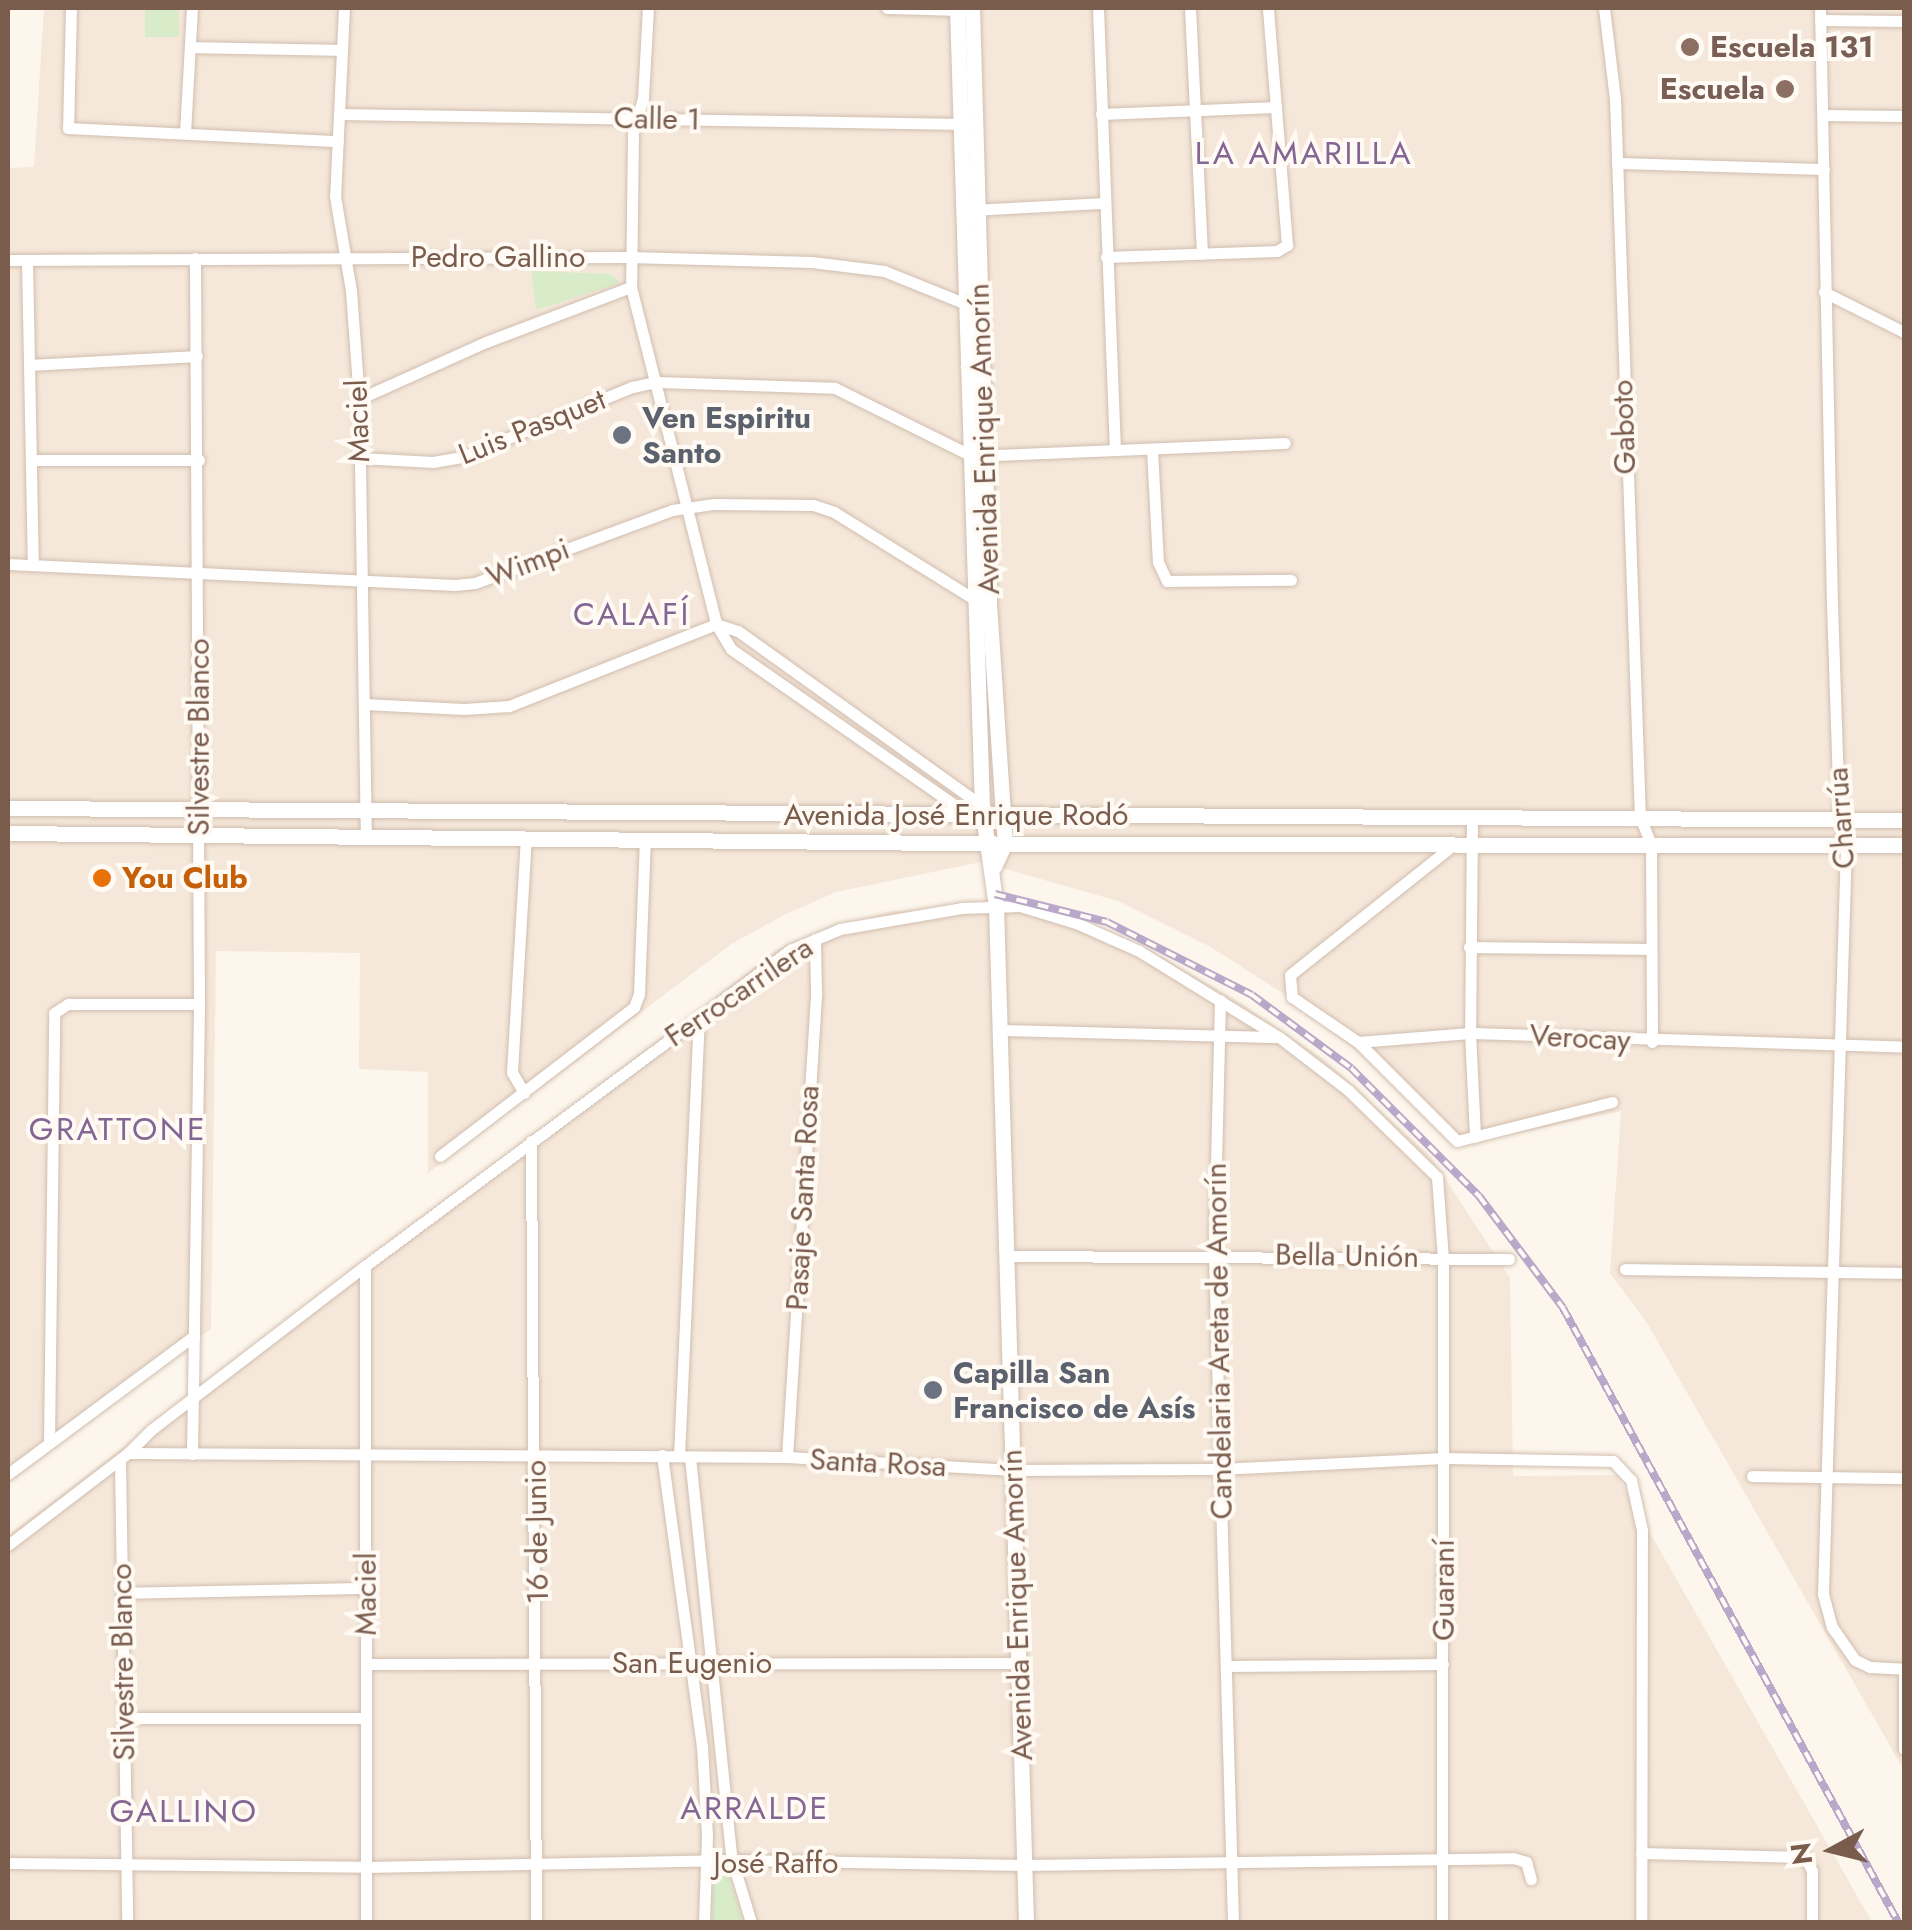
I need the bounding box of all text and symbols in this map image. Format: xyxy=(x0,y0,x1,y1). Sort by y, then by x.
place label: Escuela 131 xyxy=(1710,29,1873,65)
marker: Escuela 131 xyxy=(1679,36,1701,58)
place label: Escuela xyxy=(1660,71,1765,107)
marker: Escuela xyxy=(1774,78,1796,100)
street label: Calle 1 xyxy=(613,100,701,138)
district label: LA AMARILLA xyxy=(1195,134,1413,172)
street label: Pedro Gallino xyxy=(411,239,585,275)
street label: Avenida Enrique Amorín xyxy=(961,283,1007,595)
street label: Maciel xyxy=(339,379,377,463)
street label: Gaboto xyxy=(1604,379,1644,475)
street label: Luis Pasquet xyxy=(453,381,611,473)
place label: Ven Espiritu Santo xyxy=(642,400,811,470)
marker: Ven Espiritu Santo xyxy=(611,424,633,446)
street label: Wimpi xyxy=(481,531,575,595)
district label: CALAFÍ xyxy=(573,595,691,633)
street label: Silvestre Blanco xyxy=(181,638,217,836)
street label: Charrúa xyxy=(1820,766,1862,870)
street label: Avenida José Enrique Rodó xyxy=(784,797,1128,833)
place label: You Club xyxy=(122,860,248,896)
marker: You Club xyxy=(91,867,113,889)
street label: Ferrocarrilera xyxy=(658,929,820,1055)
street label: Verocay xyxy=(1529,1017,1631,1059)
street label: Pasaje Santa Rosa xyxy=(779,1085,827,1311)
district label: GRATTONE xyxy=(29,1110,207,1148)
street label: Candelaria Areta de Amorín xyxy=(1198,1162,1240,1520)
street label: Bella Unión xyxy=(1275,1237,1419,1275)
place label: Capilla San Francisco de Asís xyxy=(953,1355,1195,1426)
marker: Capilla San Francisco de Asís xyxy=(922,1379,944,1401)
street label: Santa Rosa xyxy=(809,1441,947,1485)
street label: Avenida Enrique Amorín xyxy=(994,1449,1040,1761)
street label: 16 de Junio xyxy=(518,1460,556,1604)
street label: Guaraní xyxy=(1426,1539,1462,1641)
street label: Maciel xyxy=(348,1552,384,1636)
street label: Silvestre Blanco xyxy=(103,1563,143,1761)
street label: San Eugenio xyxy=(612,1645,772,1681)
district label: ARRALDE xyxy=(680,1789,830,1827)
district label: GALLINO xyxy=(109,1792,259,1830)
north arrow xyxy=(1782,1800,1882,1900)
text: N xyxy=(1780,1840,1823,1867)
street label: José Raffo xyxy=(714,1845,838,1881)

